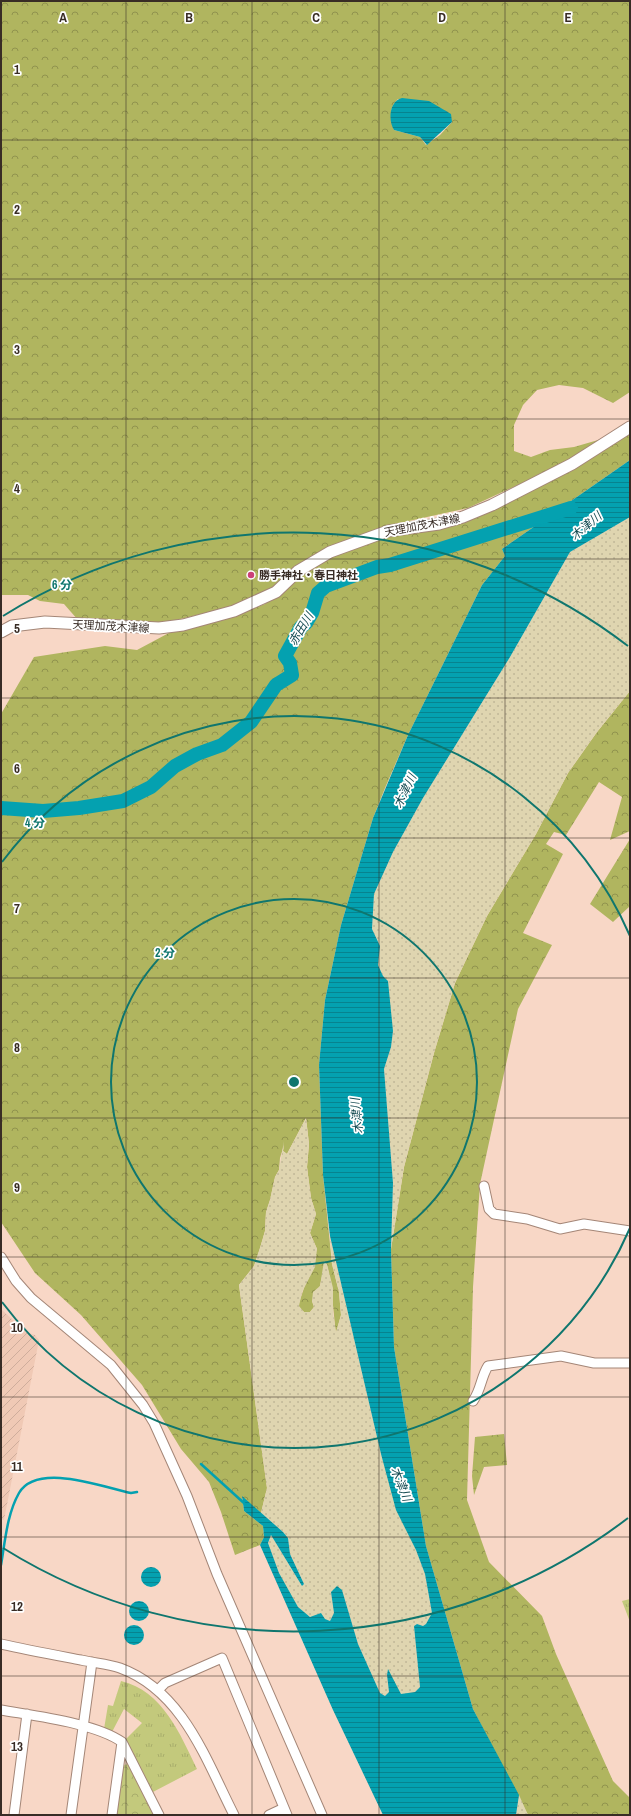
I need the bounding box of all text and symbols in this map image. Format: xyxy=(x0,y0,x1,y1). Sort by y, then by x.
text: A xyxy=(59,9,67,26)
text: B xyxy=(185,9,193,26)
text: C xyxy=(312,9,320,26)
text: D xyxy=(438,9,446,26)
text: E xyxy=(564,9,572,26)
text: 1 xyxy=(14,61,20,78)
text: 2 xyxy=(14,201,20,218)
text: 3 xyxy=(14,341,20,358)
text: 4 xyxy=(14,480,20,497)
water label: 木津川 xyxy=(567,507,606,544)
street label: 天理加茂木津線 xyxy=(383,511,461,539)
place label: 勝手神社・春日神社 xyxy=(259,568,358,582)
marker: 勝手神社・春日神社 xyxy=(246,570,256,580)
text: 6 分 xyxy=(52,577,72,593)
water label: 赤田川 xyxy=(285,608,318,649)
street label: 天理加茂木津線 xyxy=(72,617,150,635)
text: 5 xyxy=(14,620,20,637)
text: 6 xyxy=(14,760,20,777)
water label: 木津川 xyxy=(390,770,421,811)
text: 4 分 xyxy=(25,815,45,831)
text: 7 xyxy=(14,900,20,917)
text: 2 分 xyxy=(155,945,175,961)
text: 8 xyxy=(14,1039,20,1056)
centre of rings xyxy=(287,1075,301,1089)
water label: 木津川 xyxy=(347,1095,367,1135)
text: 9 xyxy=(14,1179,20,1196)
text: 10 xyxy=(11,1319,23,1336)
text: 11 xyxy=(11,1458,23,1475)
water label: 木津川 xyxy=(387,1464,416,1506)
text: 12 xyxy=(11,1598,23,1615)
text: 13 xyxy=(11,1738,23,1755)

